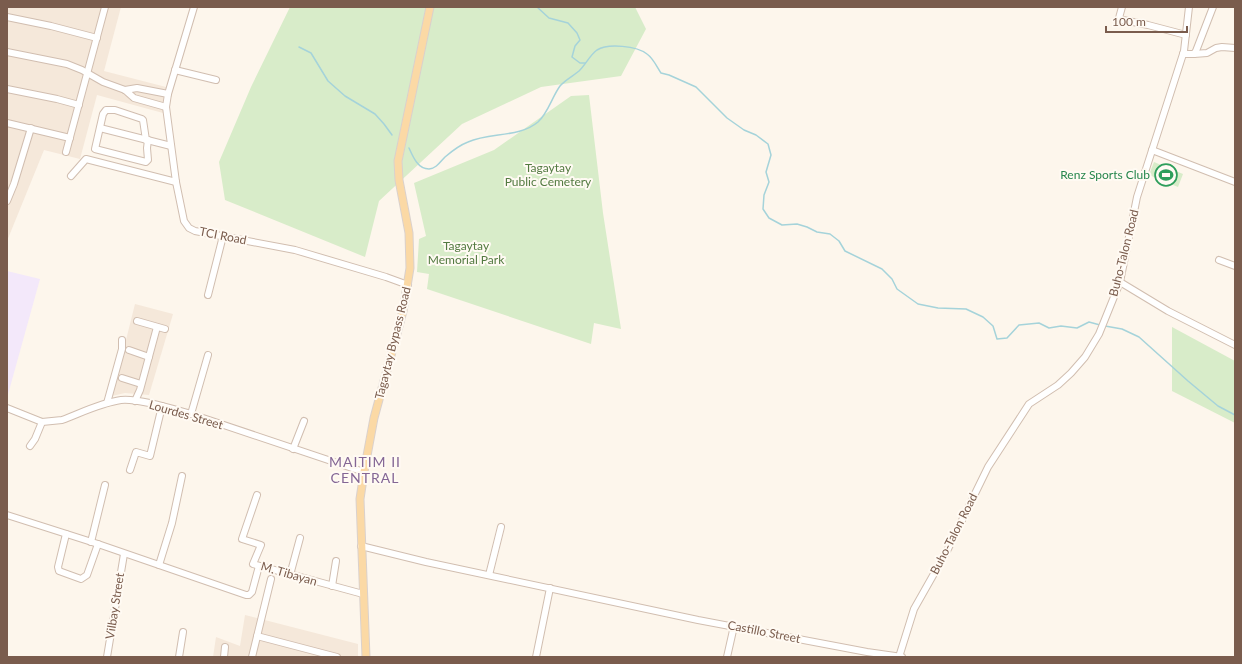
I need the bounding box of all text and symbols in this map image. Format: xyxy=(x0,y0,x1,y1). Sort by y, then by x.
scale bar xyxy=(1106,8,1187,34)
text: 100 m xyxy=(1112,14,1146,29)
park label: Tagaytay Public Cemetery xyxy=(505,160,592,189)
sports icon: Renz Sports Club xyxy=(1153,162,1179,188)
place label: Renz Sports Club xyxy=(1060,167,1150,182)
street label: Buho-Talon Road xyxy=(1105,208,1142,298)
street label: TCI Road xyxy=(198,224,248,247)
park label: Tagaytay Memorial Park xyxy=(428,238,505,267)
street label: Tagaytay Bypass Road xyxy=(371,285,414,401)
street label: Lourdes Street xyxy=(147,397,226,432)
district label: MAITIM II CENTRAL xyxy=(329,453,401,486)
street label: Buho-Talon Road xyxy=(927,491,980,577)
street label: M. Tibayan xyxy=(259,558,319,589)
street label: Vilbay Street xyxy=(102,571,127,640)
street label: Castillo Street xyxy=(726,617,802,646)

